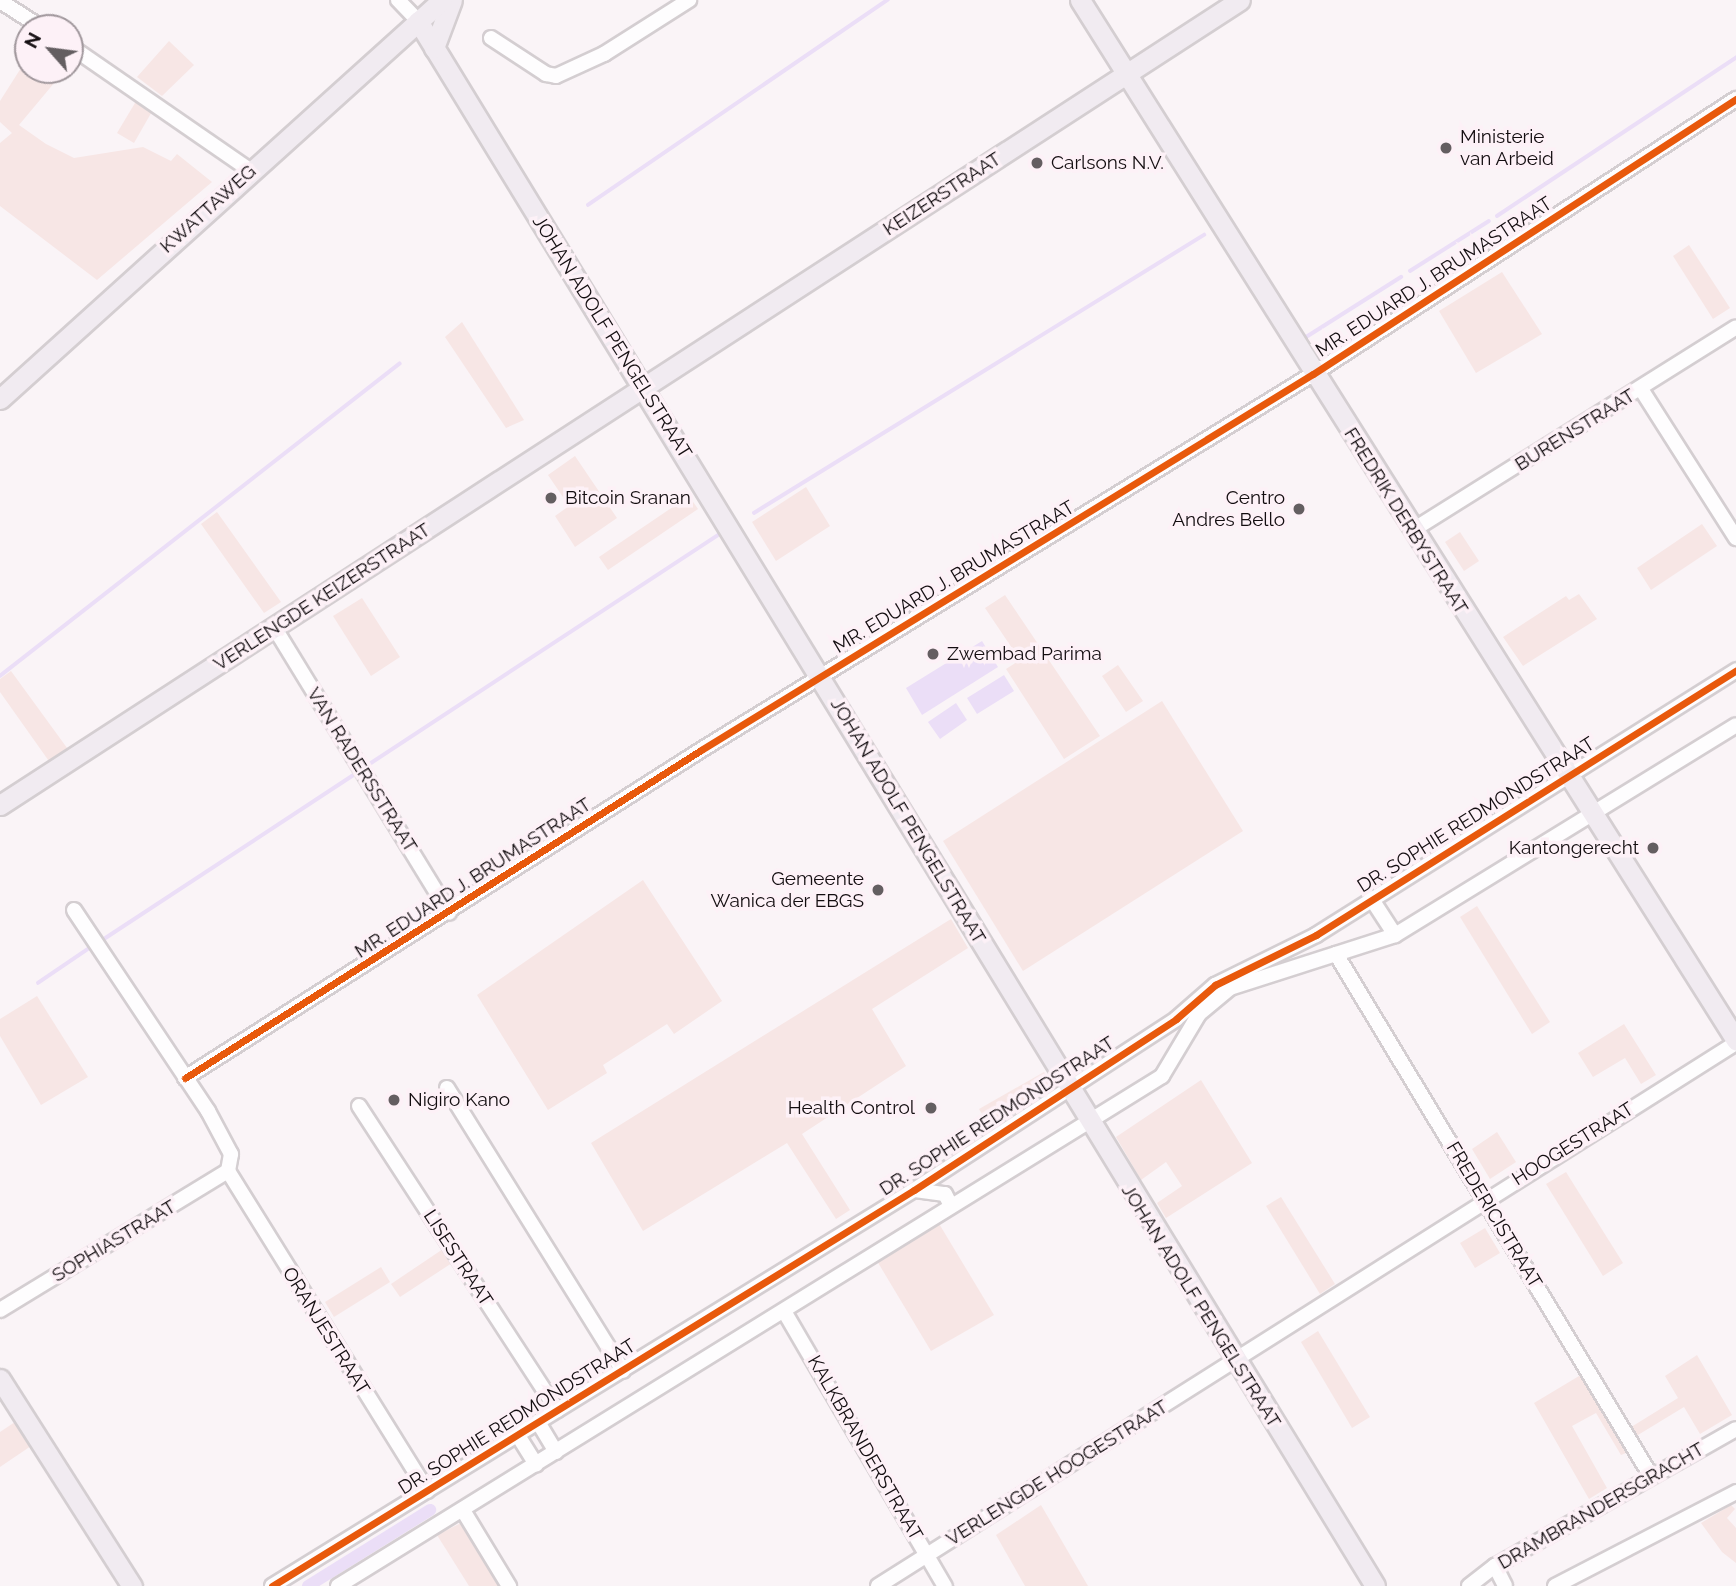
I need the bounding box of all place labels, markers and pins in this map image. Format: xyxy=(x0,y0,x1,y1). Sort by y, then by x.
place label: Ministerie van Arbeid xyxy=(1460,126,1555,170)
marker: Ministerie van Arbeid xyxy=(1438,140,1454,156)
place label: Carlsons N.V. xyxy=(1051,152,1164,174)
marker: Carlsons N.V. xyxy=(1029,155,1045,171)
place label: Bitcoin Sranan xyxy=(565,487,691,509)
place label: Centro Andres Bello xyxy=(1172,487,1285,531)
marker: Bitcoin Sranan xyxy=(543,490,559,506)
marker: Centro Andres Bello xyxy=(1291,501,1307,517)
place label: Zwembad Parima xyxy=(947,643,1102,665)
marker: Zwembad Parima xyxy=(925,646,941,662)
place label: Kantongerecht xyxy=(1509,837,1639,859)
marker: Kantongerecht xyxy=(1645,840,1661,856)
place label: Gemeente Wanica der EBGS xyxy=(710,868,864,912)
marker: Gemeente Wanica der EBGS xyxy=(870,882,886,898)
place label: Nigiro Kano xyxy=(408,1089,510,1111)
marker: Nigiro Kano xyxy=(386,1092,402,1108)
place label: Health Control xyxy=(788,1097,915,1119)
marker: Health Control xyxy=(921,1098,941,1118)

